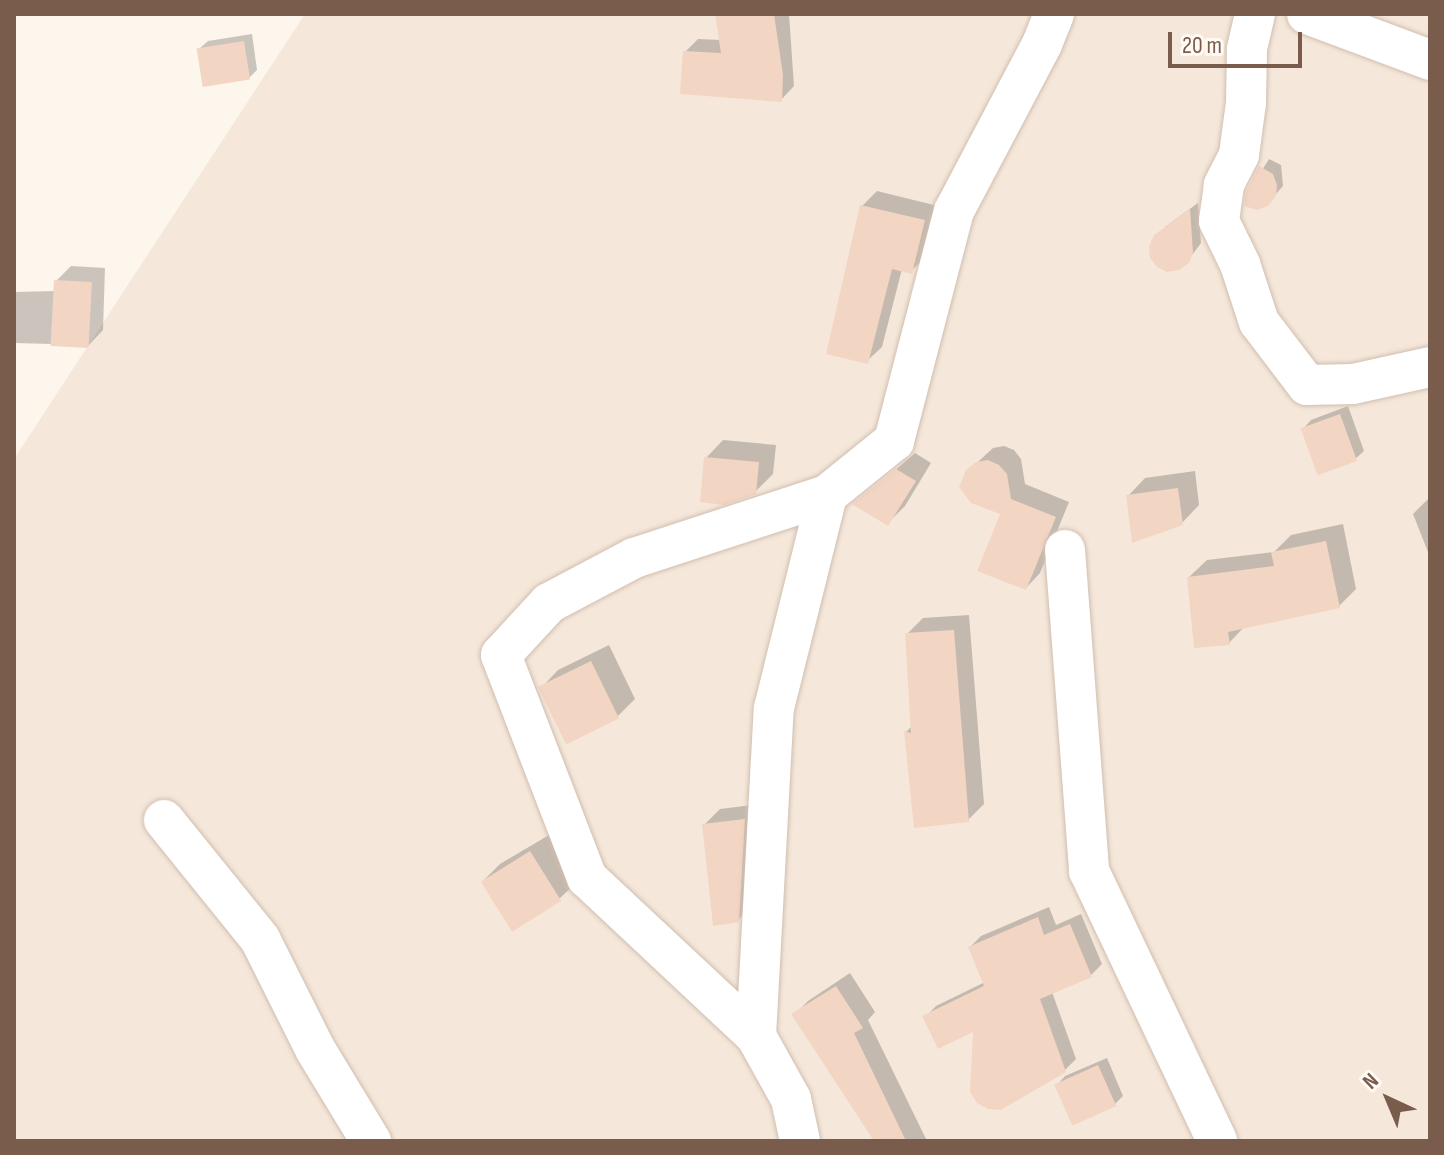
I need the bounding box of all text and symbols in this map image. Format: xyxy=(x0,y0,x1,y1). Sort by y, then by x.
scale bar xyxy=(1172,16,1306,66)
text: 20 m xyxy=(1182,31,1222,60)
north arrow xyxy=(1348,1059,1428,1139)
text: N xyxy=(1357,1068,1385,1095)

